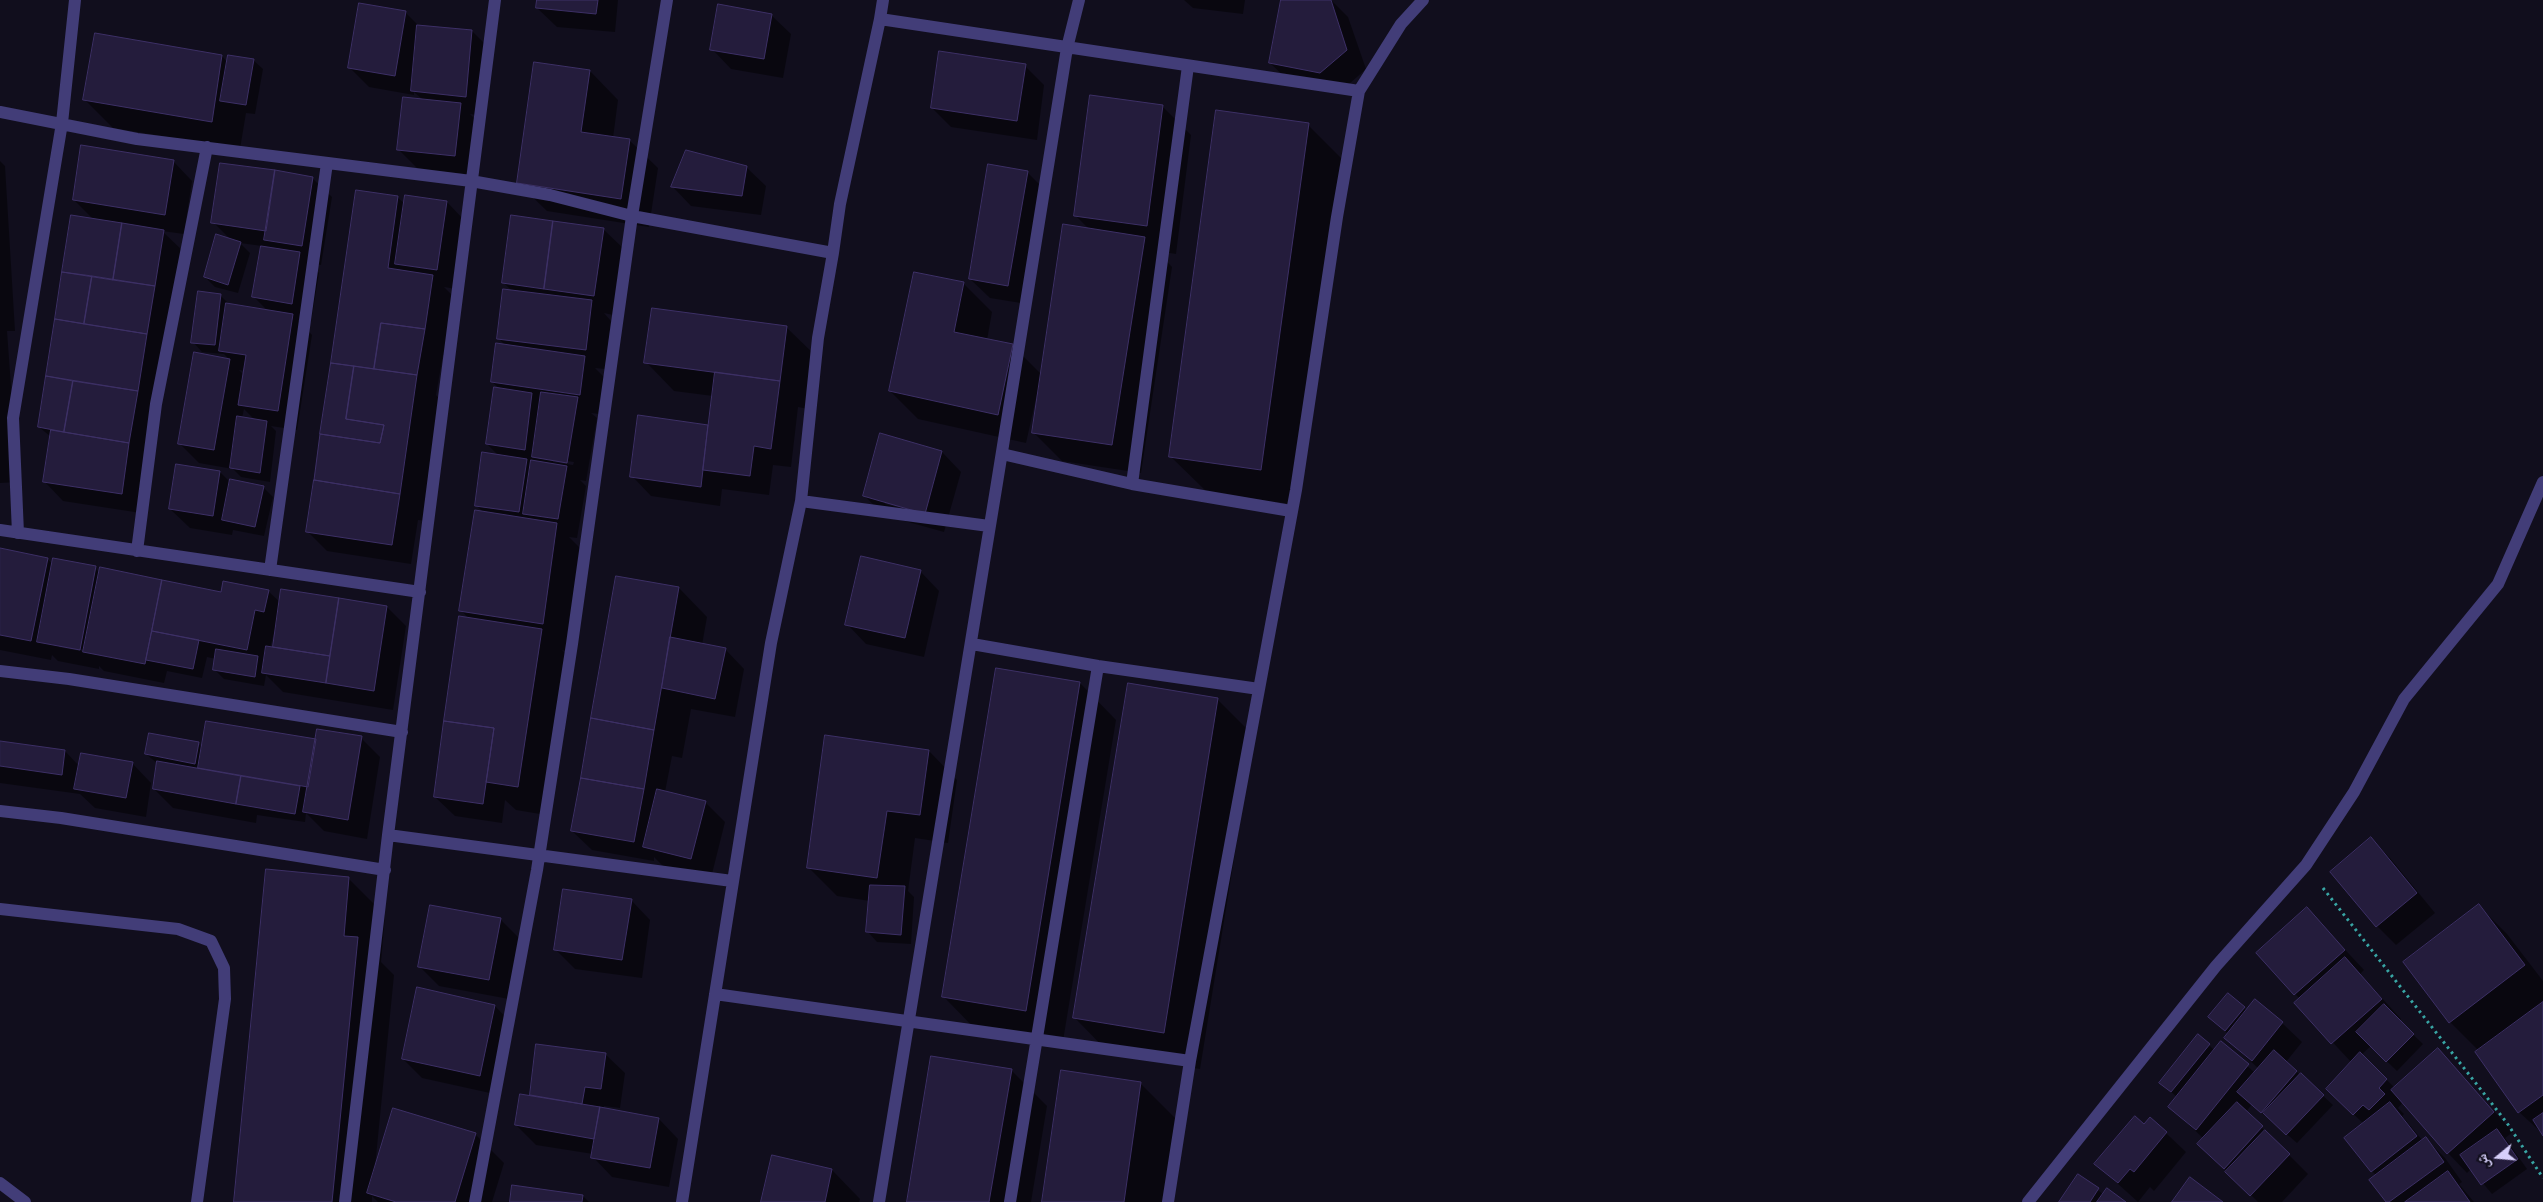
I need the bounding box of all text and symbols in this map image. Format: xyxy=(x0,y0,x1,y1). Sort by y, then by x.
north arrow xyxy=(2473,1132,2523,1182)
text: ش xyxy=(2473,1152,2493,1171)

